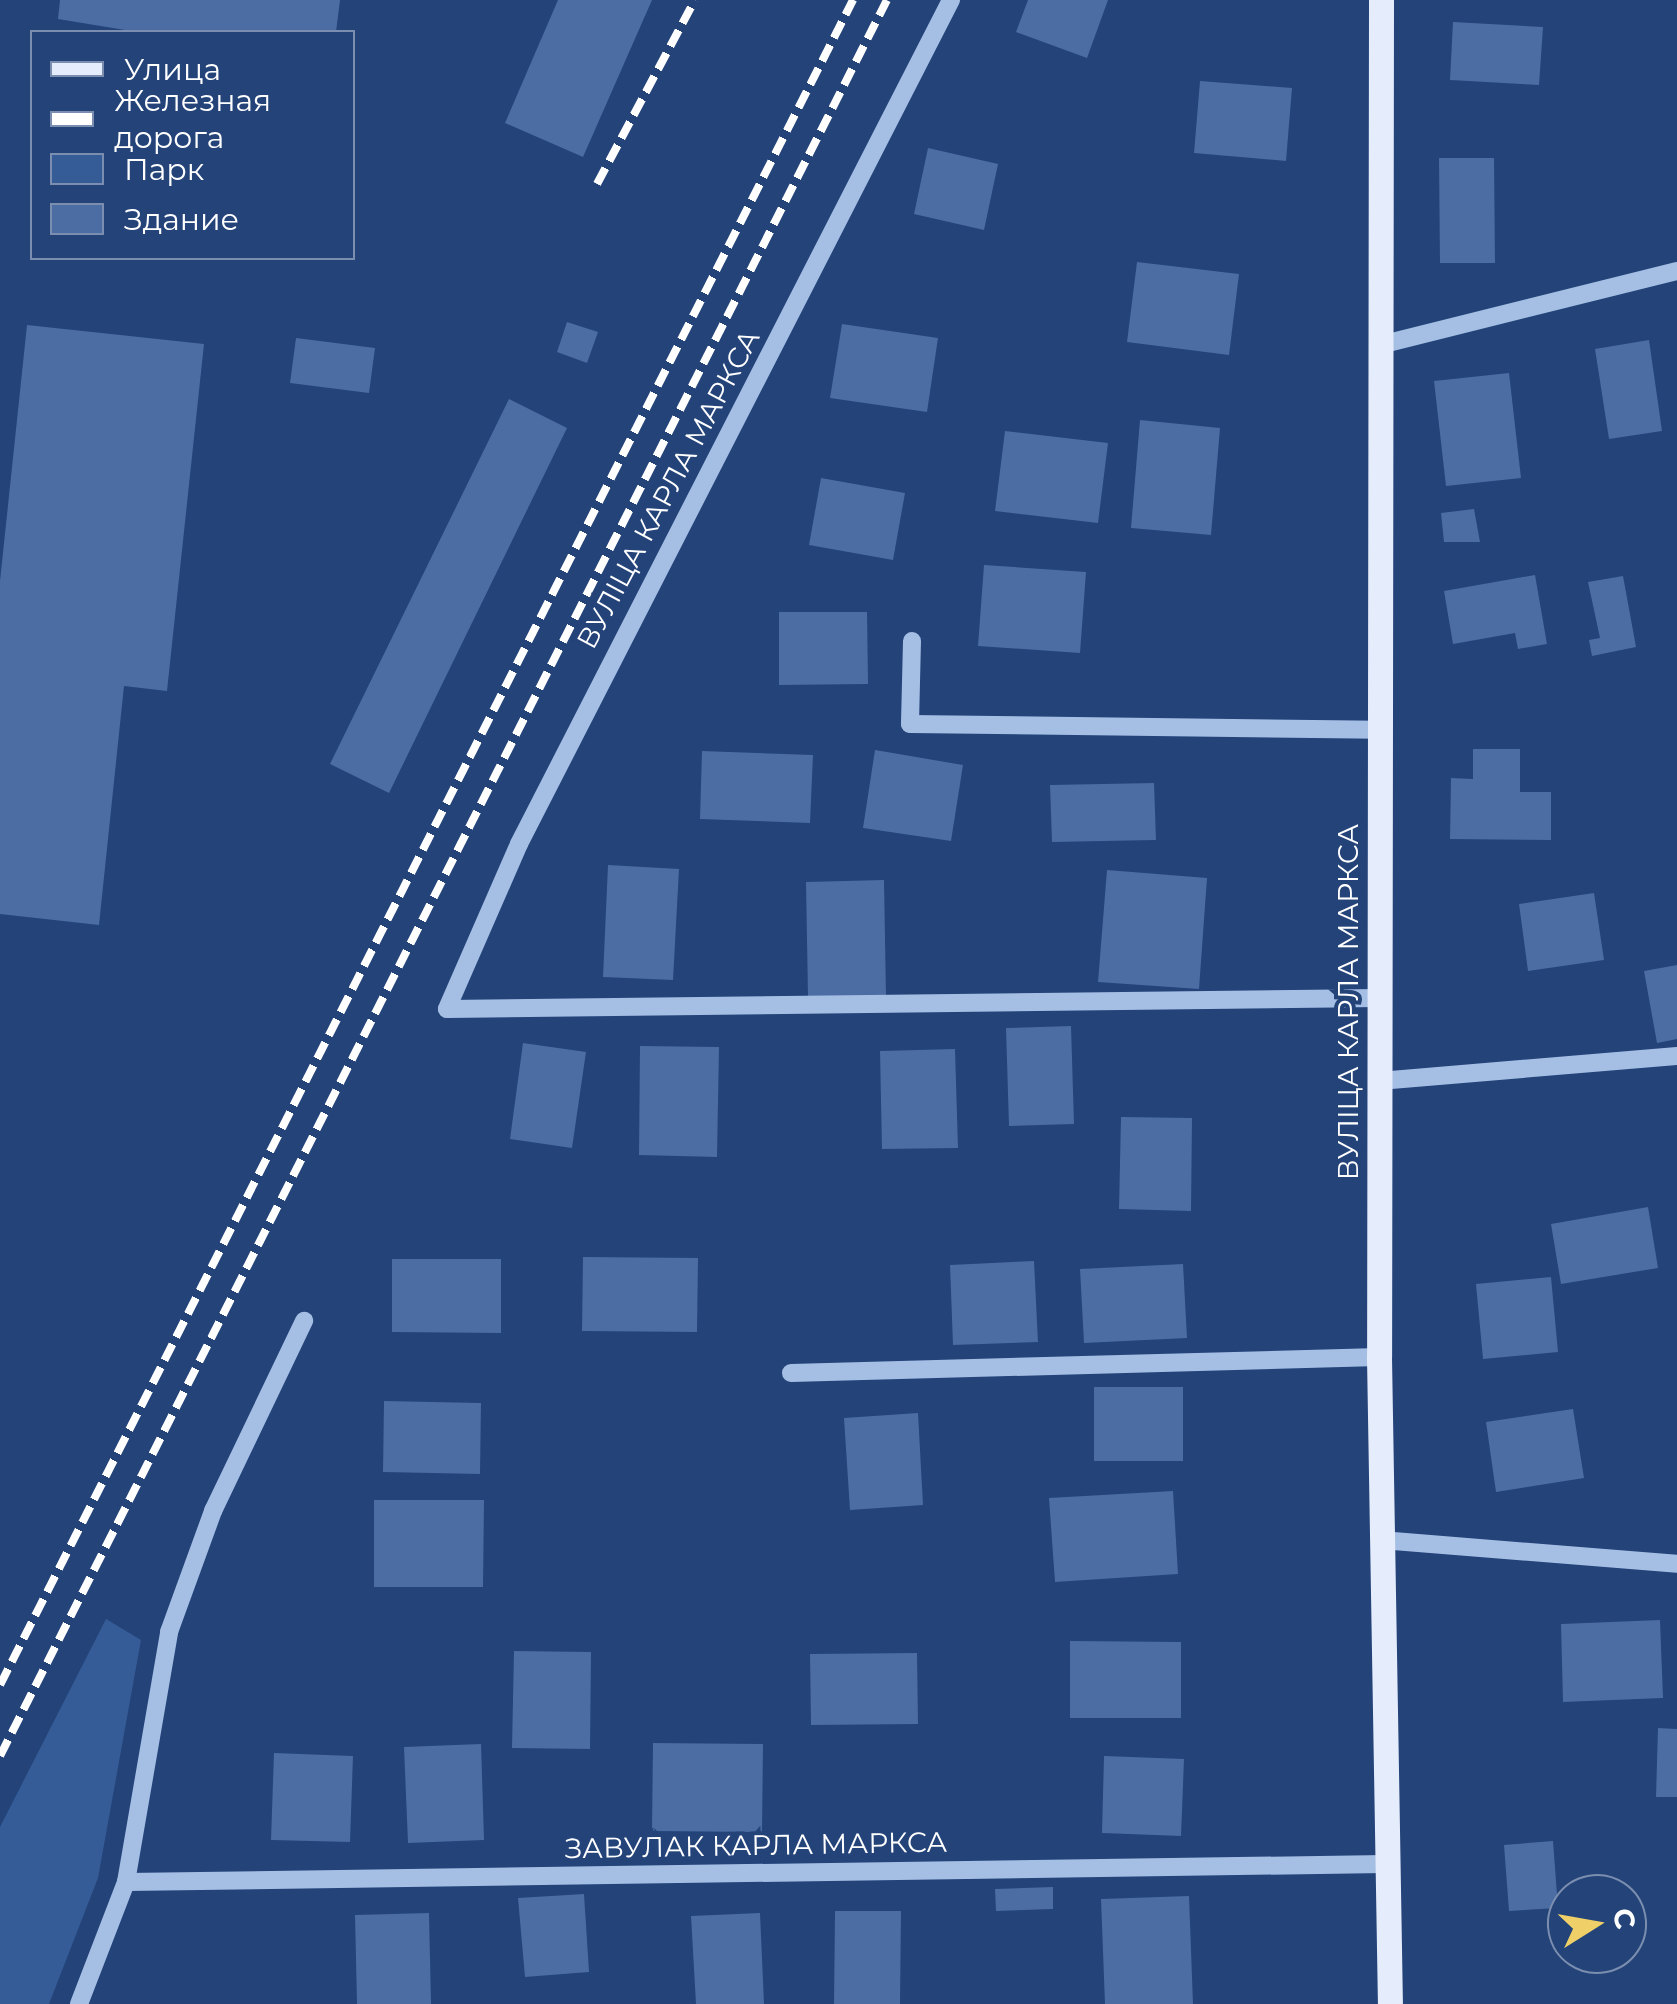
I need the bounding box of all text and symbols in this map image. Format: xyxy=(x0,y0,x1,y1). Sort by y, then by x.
legend xyxy=(30,30,355,260)
text: Улица xyxy=(124,51,221,88)
text: Железная дорога xyxy=(114,82,271,156)
text: Парк xyxy=(124,151,204,188)
text: Здание xyxy=(124,201,239,238)
street label: ВУЛІЦА КАРЛА МАРКСА xyxy=(570,324,766,654)
street label: ВУЛІЦА КАРЛА МАРКСА xyxy=(1331,824,1365,1180)
street label: ЗАВУЛАК КАРЛА МАРКСА xyxy=(565,1825,947,1865)
north arrow xyxy=(1547,1874,1647,1974)
text: С xyxy=(1606,1905,1643,1932)

